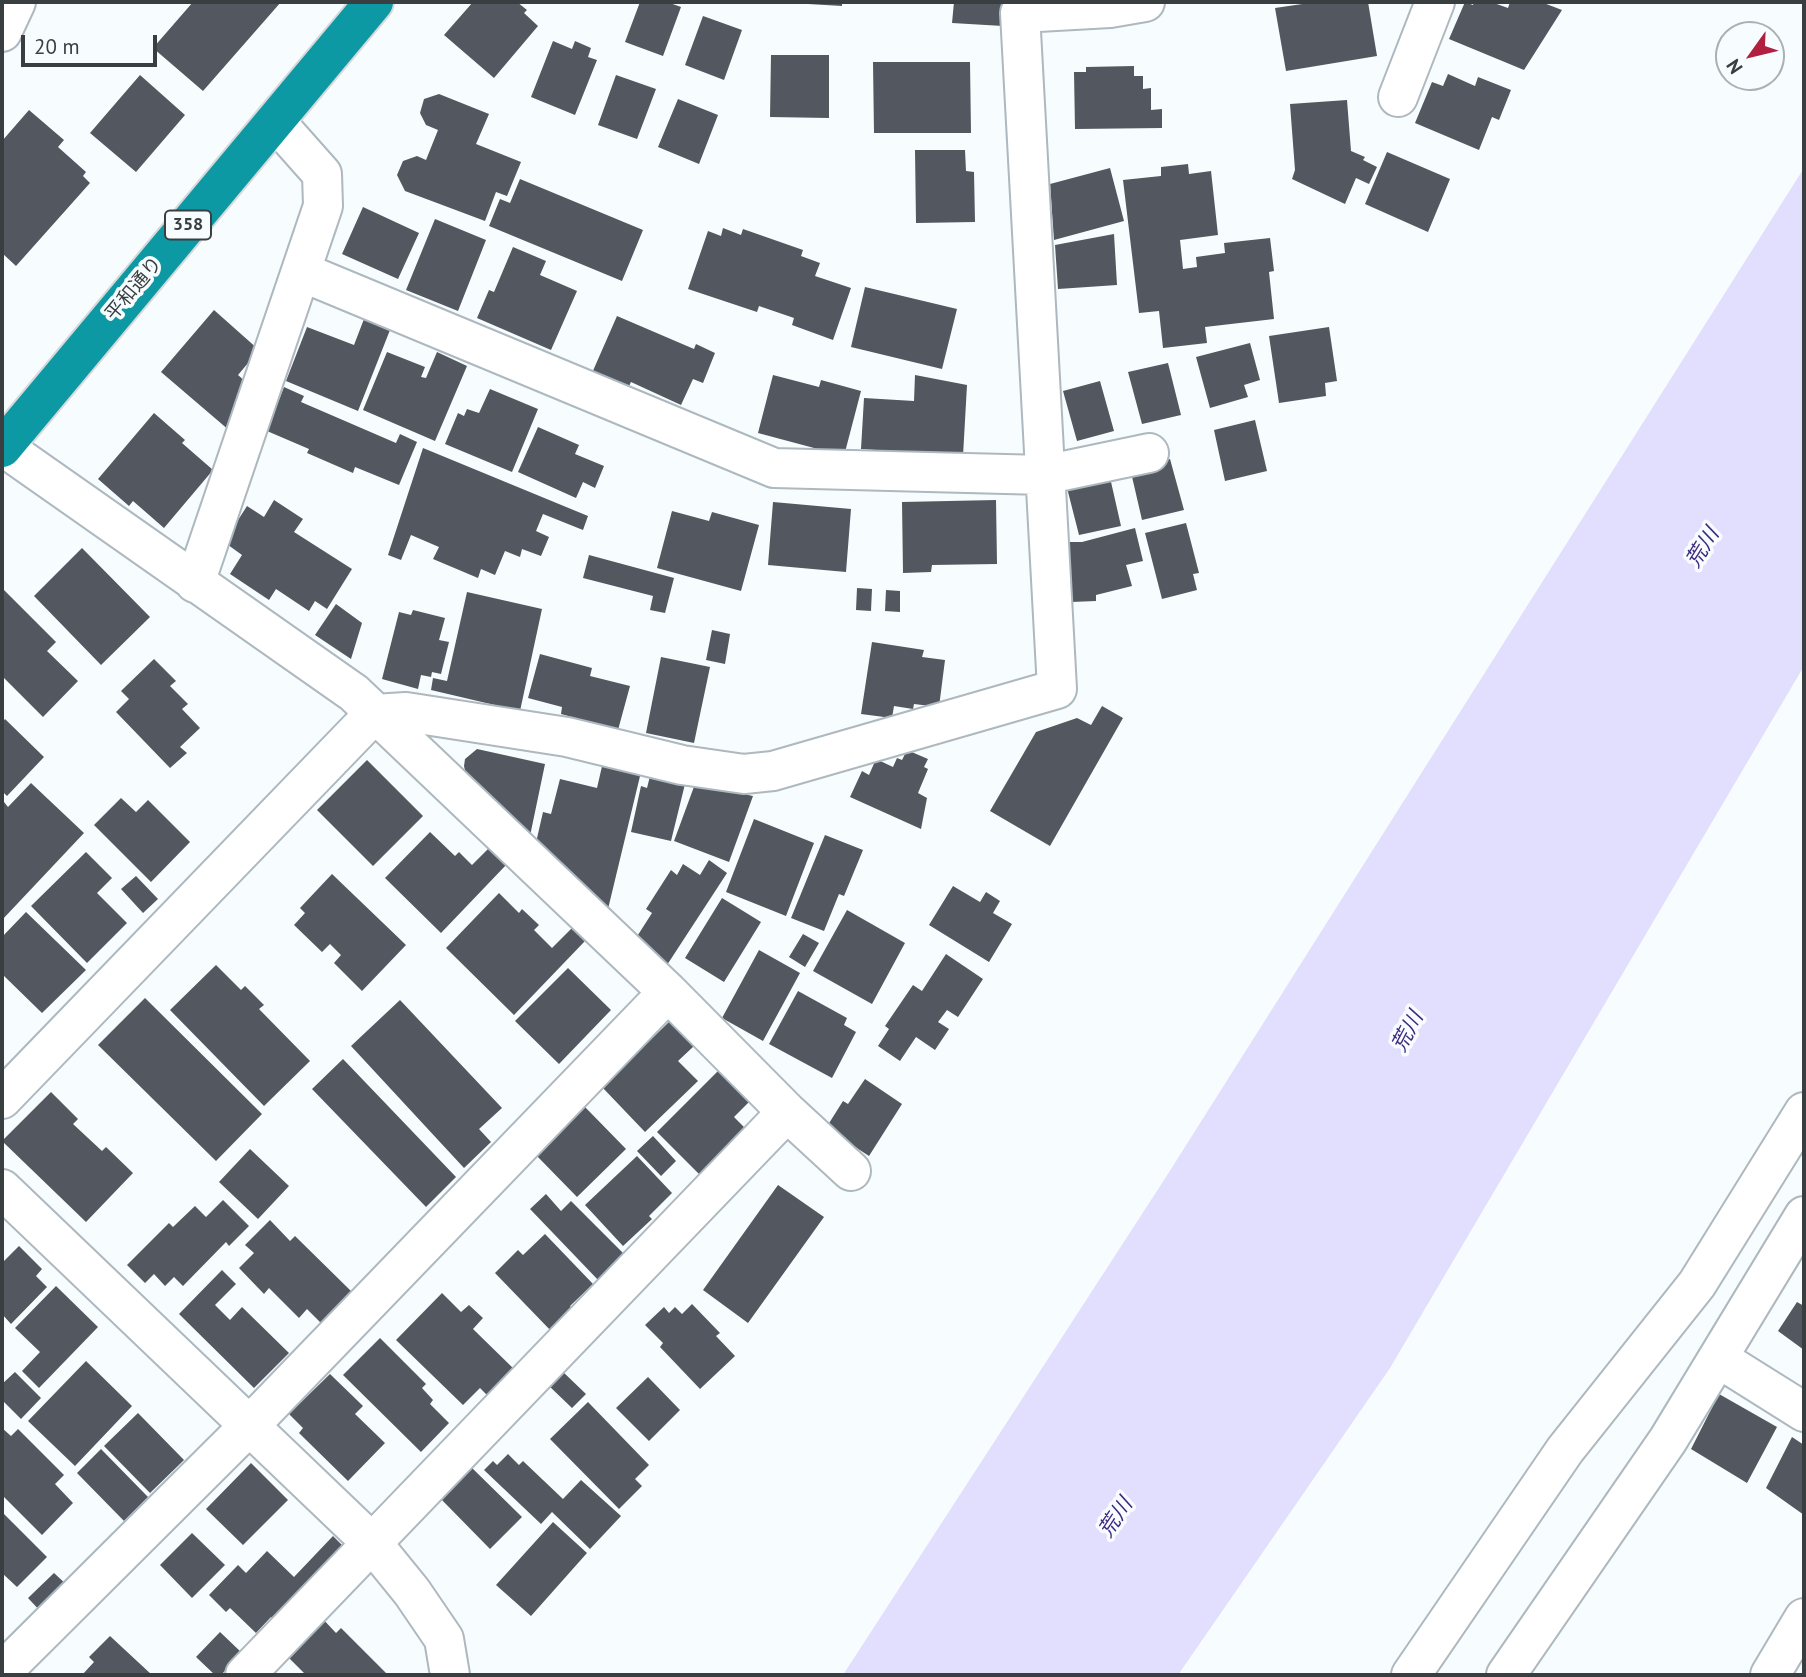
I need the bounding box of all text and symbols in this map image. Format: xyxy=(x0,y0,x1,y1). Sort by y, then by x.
scale bar xyxy=(24,21,161,65)
north arrow xyxy=(1715,21,1785,91)
text: 20 m xyxy=(34,33,80,60)
text: N xyxy=(1721,55,1748,79)
road number: 358 xyxy=(165,210,211,240)
street label: 平和通り xyxy=(101,253,167,325)
water label: 荒川 xyxy=(1681,524,1725,572)
water label: 荒川 xyxy=(1387,1008,1429,1056)
water label: 荒川 xyxy=(1094,1494,1138,1542)

